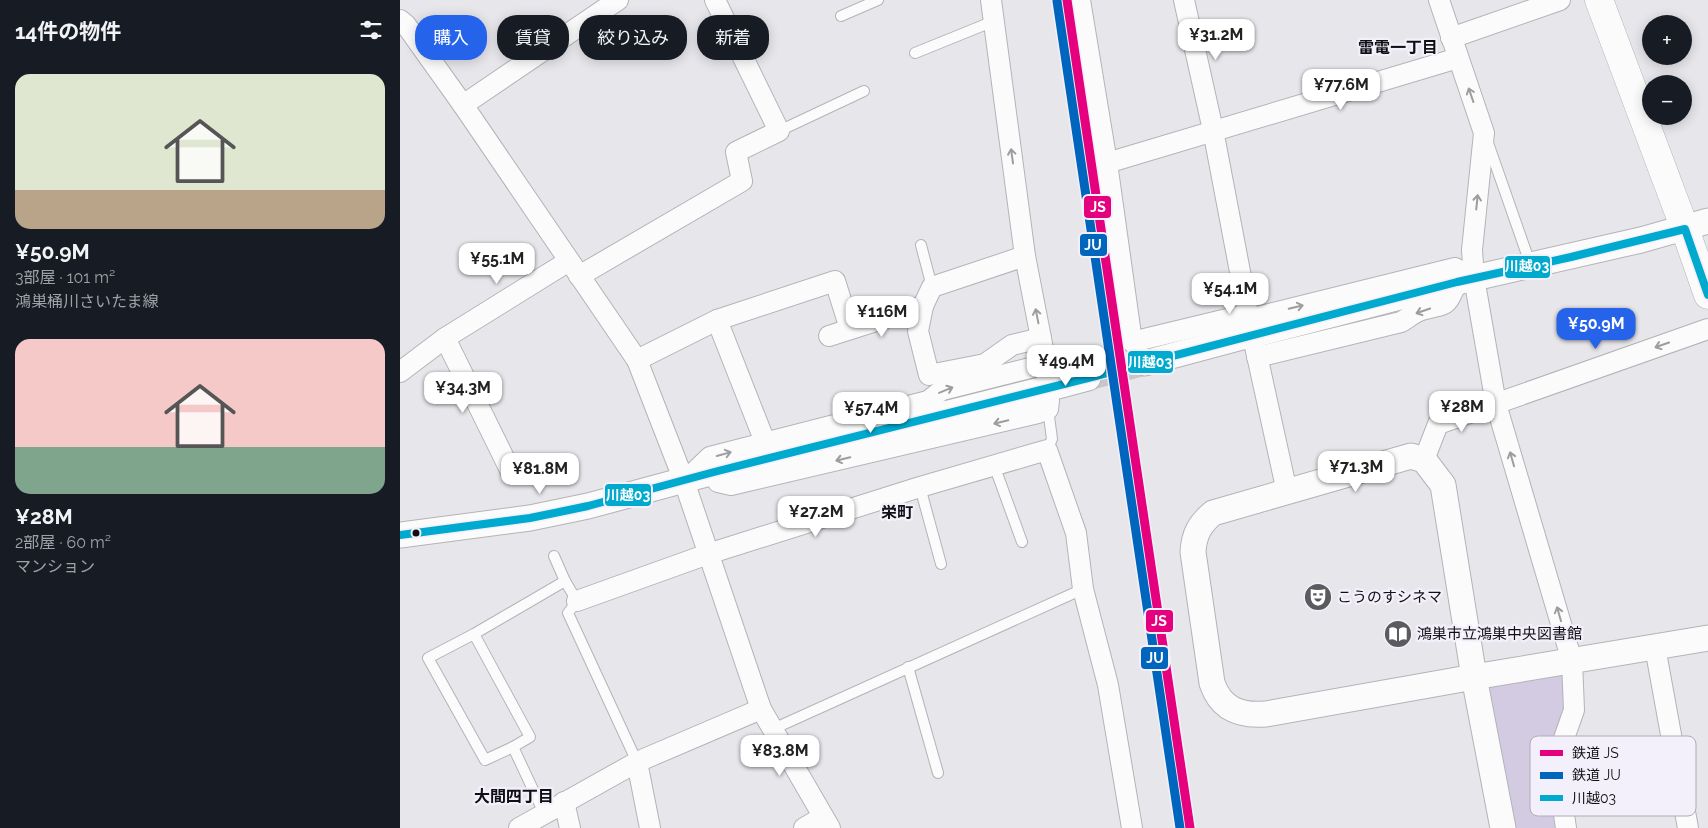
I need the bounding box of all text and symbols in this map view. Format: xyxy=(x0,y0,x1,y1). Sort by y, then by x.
chip: 購入 xyxy=(415,15,487,60)
chip: 賃貸 xyxy=(497,15,569,60)
chip: 絞り込み xyxy=(579,15,687,60)
chip: 新着 xyxy=(697,15,769,60)
map controls xyxy=(1642,15,1692,125)
button: + xyxy=(1642,15,1692,65)
icon: filters xyxy=(357,16,385,44)
pin: ¥31.2M xyxy=(1175,18,1257,61)
text: 14件の物件 xyxy=(15,19,121,44)
text: ¥31.2M xyxy=(1189,25,1243,44)
district label: 雷電一丁目 xyxy=(1358,38,1438,57)
pin: ¥77.6M xyxy=(1300,68,1382,111)
text: ¥77.6M xyxy=(1313,75,1369,94)
button: − xyxy=(1642,75,1692,125)
one-way arrow xyxy=(1466,88,1475,104)
icon: home xyxy=(155,106,245,196)
one-way arrow xyxy=(1006,148,1016,164)
one-way arrow xyxy=(1472,194,1482,210)
line badge: JS xyxy=(1083,195,1112,219)
text: JS xyxy=(1090,199,1106,215)
line badge: JU xyxy=(1079,233,1108,257)
text: JU xyxy=(1084,237,1102,253)
text: ¥50.9M xyxy=(15,239,90,264)
pin: ¥55.1M xyxy=(456,242,538,285)
text: ¥55.1M xyxy=(470,249,524,268)
line badge: 川越03 xyxy=(1504,255,1551,279)
text: 川越03 xyxy=(1505,258,1549,274)
text: 3部屋 · 101 m² xyxy=(15,268,115,287)
pin: ¥54.1M xyxy=(1189,272,1271,315)
text: ¥54.1M xyxy=(1203,279,1257,298)
text: 鴻巣桶川さいたま線 xyxy=(15,292,159,311)
pin: ¥116M xyxy=(847,296,917,338)
text: ¥116M xyxy=(857,302,907,321)
one-way arrow xyxy=(1287,302,1303,312)
one-way arrow xyxy=(1416,307,1431,316)
pin: ¥50.9M xyxy=(1555,308,1637,350)
one-way arrow xyxy=(1032,309,1041,325)
text: ¥50.9M xyxy=(1568,314,1624,333)
one-way arrow xyxy=(1655,341,1670,350)
pin: ¥49.4M xyxy=(1025,344,1107,387)
line badge: 川越03 xyxy=(1127,350,1174,374)
text: ¥49.4M xyxy=(1038,351,1094,370)
text: 川越03 xyxy=(1128,354,1172,370)
icon: home xyxy=(155,371,245,461)
pin: ¥34.3M xyxy=(422,372,504,414)
text: ¥34.3M xyxy=(435,378,491,397)
one-way arrow xyxy=(938,385,953,394)
pin: ¥28M xyxy=(1432,390,1492,433)
pin: ¥57.4M xyxy=(830,392,912,434)
text: ¥28M xyxy=(1440,397,1484,416)
text: ¥57.4M xyxy=(844,398,898,417)
one-way arrow xyxy=(994,418,1010,427)
one-way arrow xyxy=(715,448,731,458)
pin: ¥71.3M xyxy=(1315,450,1397,493)
one-way arrow xyxy=(1507,451,1517,467)
pin: ¥81.8M xyxy=(499,452,581,495)
one-way arrow xyxy=(836,455,852,464)
text: ¥71.3M xyxy=(1329,457,1383,476)
text: ¥81.8M xyxy=(512,459,568,478)
line badge: 川越03 xyxy=(604,483,652,507)
text: 川越03 xyxy=(606,487,650,503)
pin: ¥27.2M xyxy=(775,496,857,538)
text: ¥27.2M xyxy=(789,502,843,521)
district label: 栄町 xyxy=(881,503,913,522)
text: ¥28M xyxy=(15,504,73,529)
unlabelled marker xyxy=(411,528,421,538)
text: 2部屋 · 60 m² xyxy=(15,533,111,552)
text: マンション xyxy=(15,557,95,576)
theatre icon: こうのすシネマ xyxy=(1303,582,1333,612)
place label: こうのすシネマ xyxy=(1337,588,1442,606)
one-way arrow xyxy=(1554,607,1564,623)
line badge: JS xyxy=(1145,609,1174,633)
text: JS xyxy=(1151,613,1167,629)
library icon: 鴻巣市立鴻巣中央図書館 xyxy=(1383,619,1413,649)
place label: 鴻巣市立鴻巣中央図書館 xyxy=(1417,625,1582,643)
line badge: JU xyxy=(1140,646,1169,670)
text: JU xyxy=(1146,650,1164,666)
pin: ¥83.8M xyxy=(739,734,821,777)
legend xyxy=(1530,736,1696,816)
text: ¥83.8M xyxy=(751,741,809,760)
text: 鉄道 JS xyxy=(1572,745,1619,761)
text: 鉄道 JU xyxy=(1572,767,1621,783)
district label: 大間四丁目 xyxy=(474,787,554,806)
text: 川越03 xyxy=(1572,790,1616,806)

